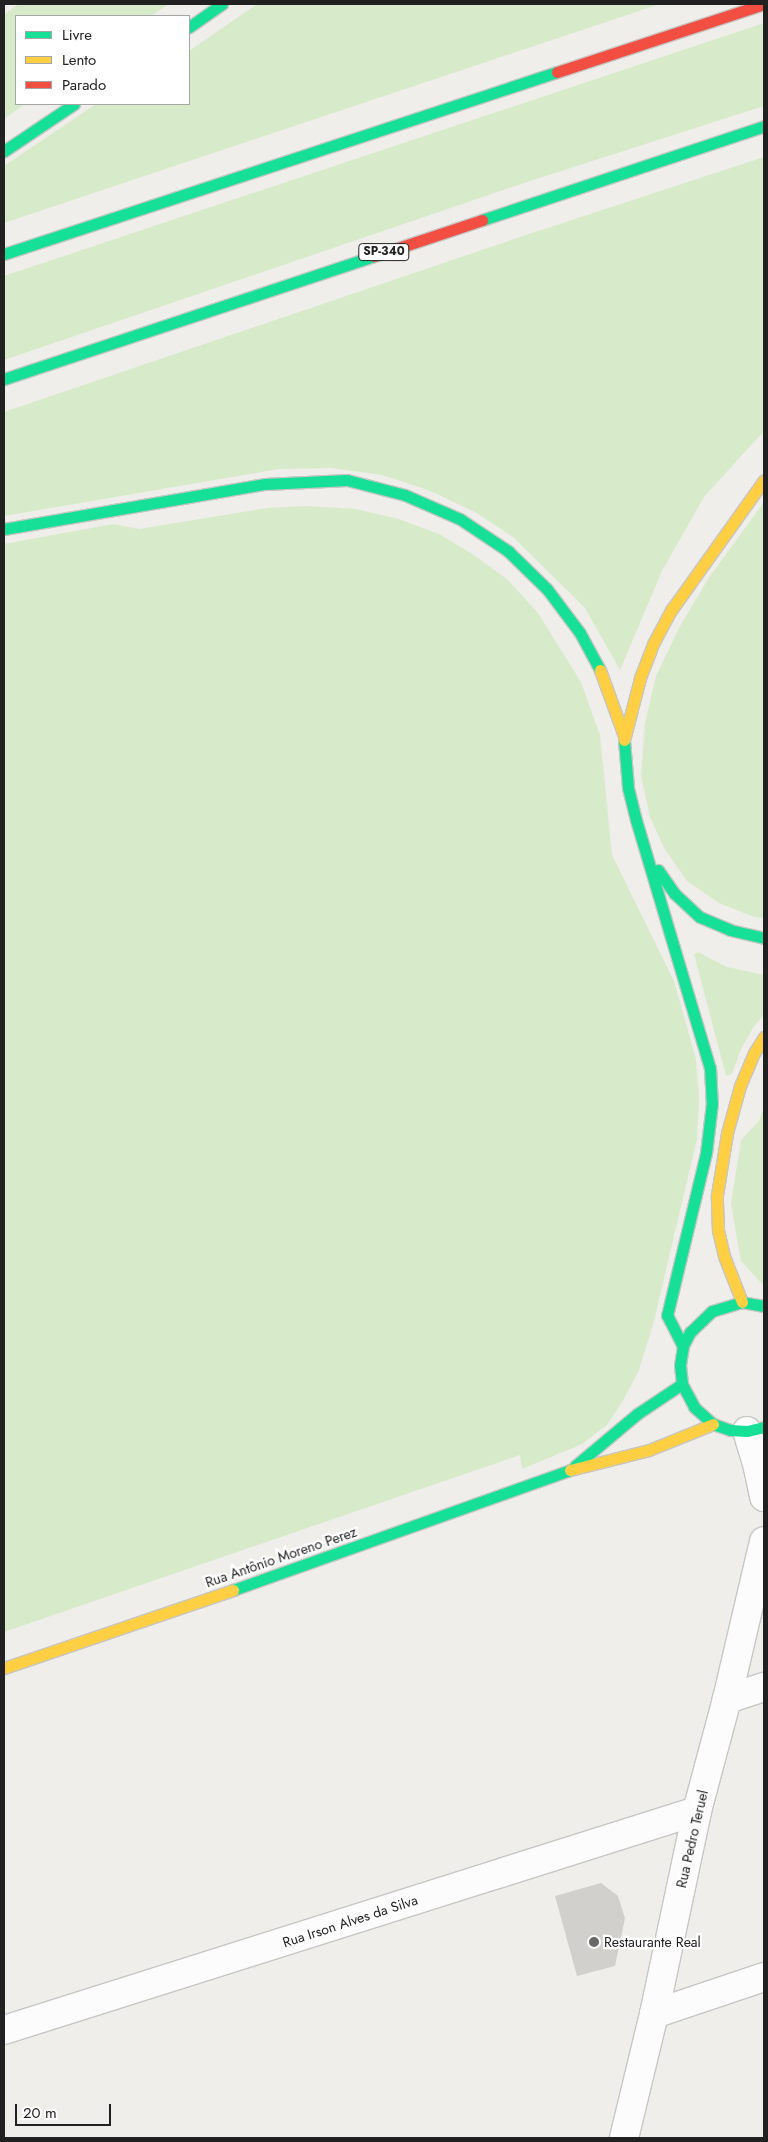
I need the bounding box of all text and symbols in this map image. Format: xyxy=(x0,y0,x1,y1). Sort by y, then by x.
legend xyxy=(15,15,190,105)
text: Livre xyxy=(62,24,92,46)
text: Lento xyxy=(62,49,96,71)
text: Parado xyxy=(62,74,106,96)
road number: SP-340 xyxy=(358,242,410,262)
street label: Rua Antônio Moreno Perez xyxy=(203,1523,359,1591)
street label: Rua Pedro Teruel xyxy=(673,1788,711,1890)
street label: Rua Irson Alves da Silva xyxy=(280,1891,420,1951)
place label: Restaurante Real xyxy=(604,1934,701,1950)
marker: Restaurante Real xyxy=(588,1936,600,1948)
scale bar xyxy=(18,2094,114,2126)
text: 20 m xyxy=(23,2102,57,2124)

